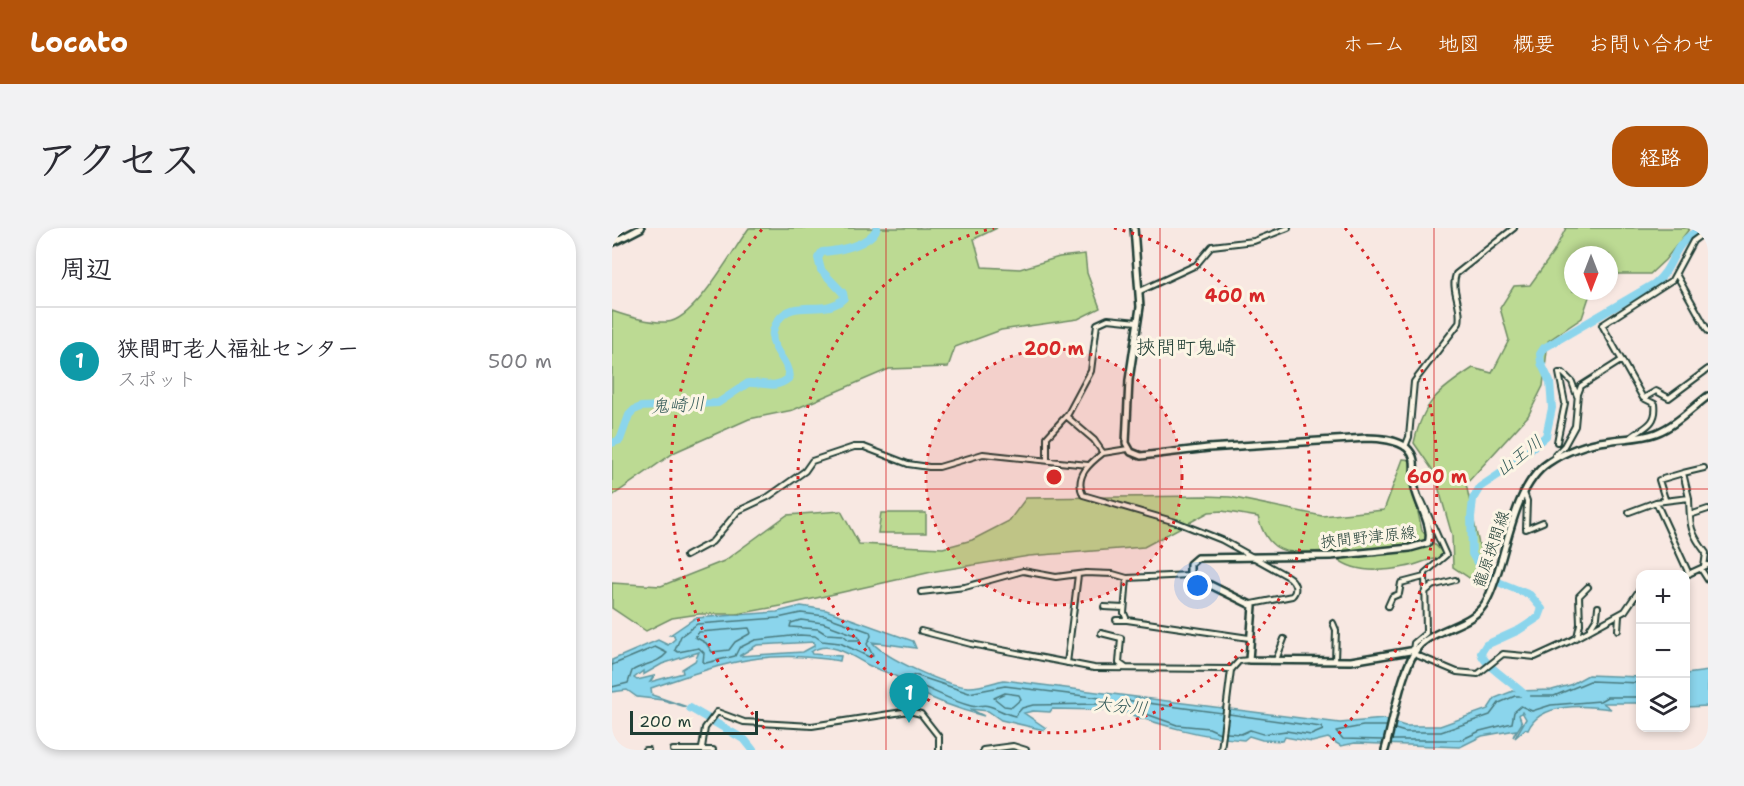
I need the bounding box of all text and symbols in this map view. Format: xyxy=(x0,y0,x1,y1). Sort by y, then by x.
text: Locato xyxy=(30,23,128,61)
text: ホーム xyxy=(1343,30,1405,58)
text: 地図 xyxy=(1438,30,1480,58)
text: 概要 xyxy=(1513,30,1555,58)
text: お問い合わせ xyxy=(1588,30,1714,58)
button: 経路 xyxy=(1612,126,1708,187)
text: アクセス xyxy=(36,131,201,187)
north arrow xyxy=(1564,246,1618,300)
text: 周辺 xyxy=(60,251,112,286)
text: 400 m xyxy=(1205,284,1266,308)
text: 狭間町老人福祉センター xyxy=(117,334,359,363)
district label: 挾間町鬼崎 xyxy=(1136,334,1236,360)
text: 200 m xyxy=(1024,337,1085,361)
text: 1 xyxy=(75,348,84,374)
text: 500 m xyxy=(488,348,552,374)
text: スポット xyxy=(117,366,197,392)
water label: 鬼崎川 xyxy=(650,392,706,418)
water label: 山王川 xyxy=(1490,430,1548,482)
text: 600 m xyxy=(1407,465,1468,489)
centre of rings xyxy=(1044,467,1064,487)
street label: 龍原挾間線 xyxy=(1468,508,1514,590)
street label: 挾間野津原線 xyxy=(1319,522,1417,552)
map controls xyxy=(1636,570,1690,732)
button: + xyxy=(1636,570,1690,624)
your location xyxy=(1183,571,1212,600)
button: − xyxy=(1636,624,1690,678)
pin: 1 xyxy=(890,674,928,723)
button: layers xyxy=(1636,678,1690,732)
water label: 大分川 xyxy=(1093,691,1149,721)
scale bar xyxy=(630,708,758,736)
text: 200 m xyxy=(639,711,691,732)

